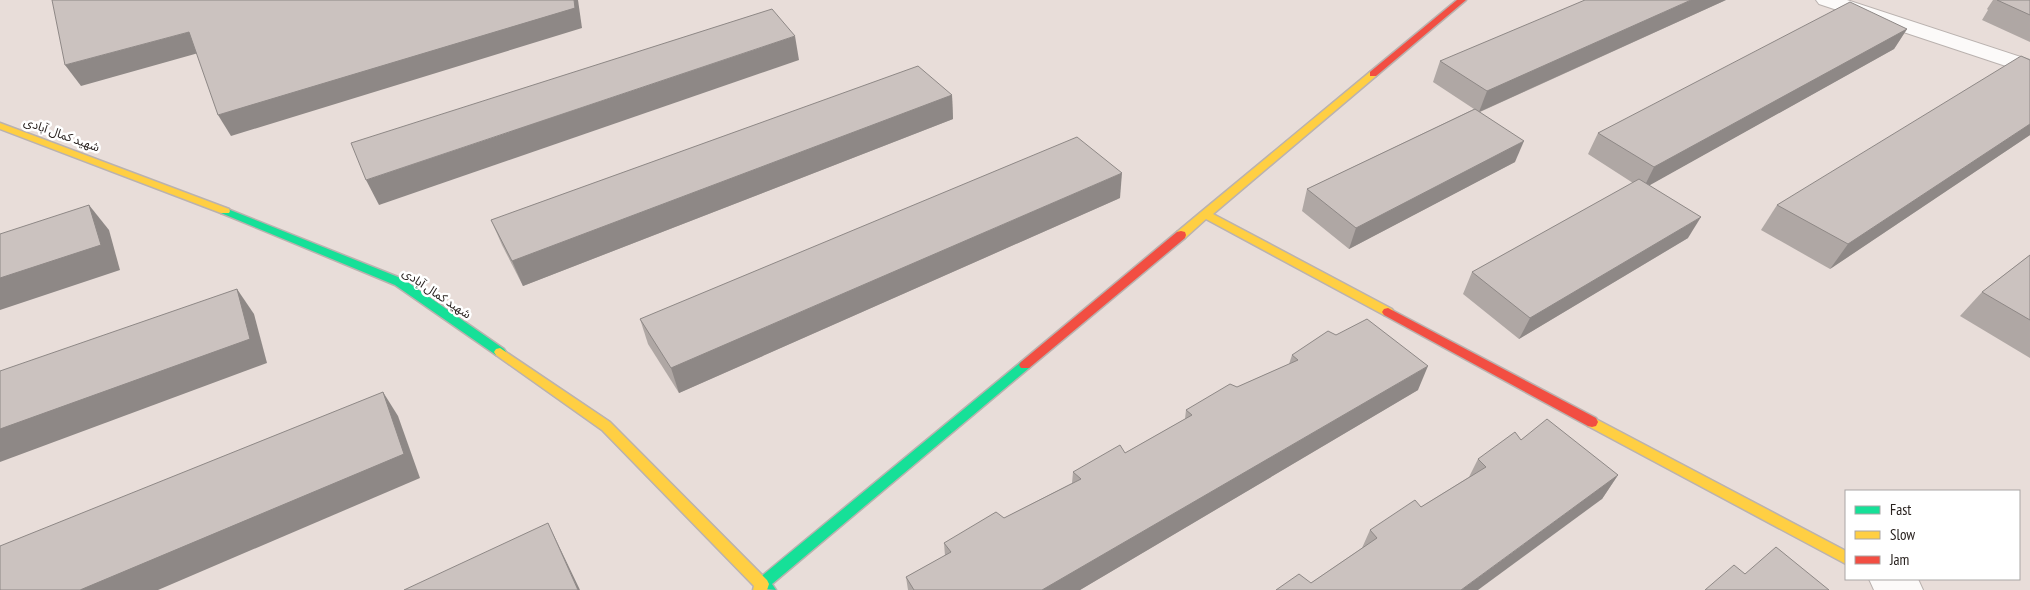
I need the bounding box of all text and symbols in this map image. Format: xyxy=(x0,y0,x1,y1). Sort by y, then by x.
street label: شهید کمال آبادی xyxy=(22,113,102,155)
street label: شهید کمال آبادی xyxy=(400,265,474,322)
legend xyxy=(1845,490,2020,580)
text: Fast xyxy=(1890,500,1911,519)
text: Slow xyxy=(1890,525,1915,544)
text: Jam xyxy=(1889,550,1909,569)

